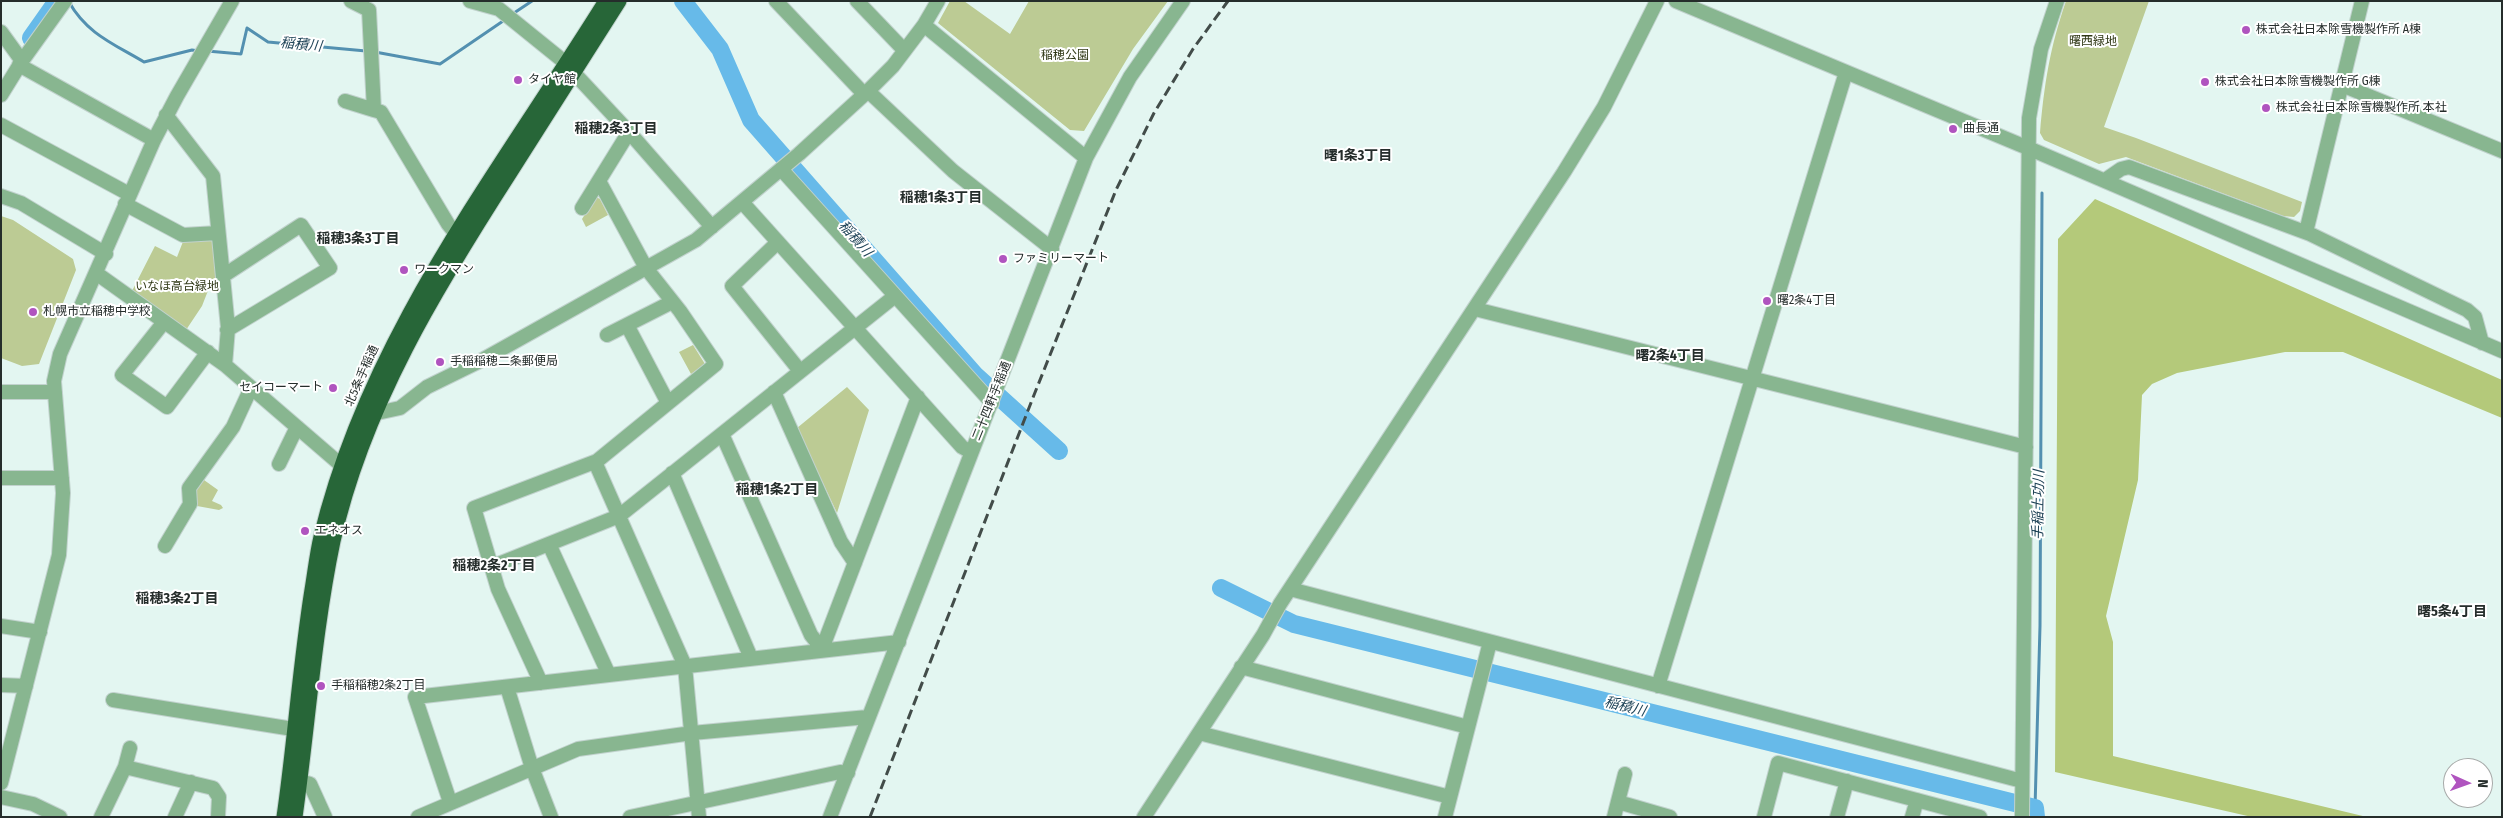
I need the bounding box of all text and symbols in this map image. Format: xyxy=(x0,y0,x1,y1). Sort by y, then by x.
place label: 株式会社日本除雪機製作所 A棟 xyxy=(2256,23,2421,37)
marker: 株式会社日本除雪機製作所 A棟 xyxy=(2240,24,2252,36)
water label: 稲積川 xyxy=(279,34,323,56)
park label: 曙西緑地 xyxy=(2069,35,2117,49)
park label: 稲穂公園 xyxy=(1041,49,1089,63)
place label: タイヤ館 xyxy=(528,73,576,87)
marker: タイヤ館 xyxy=(512,74,524,86)
place label: 株式会社日本除雪機製作所 G棟 xyxy=(2215,75,2381,89)
marker: 株式会社日本除雪機製作所 G棟 xyxy=(2199,76,2211,88)
place label: 株式会社日本除雪機製作所 本社 xyxy=(2276,101,2447,115)
marker: 株式会社日本除雪機製作所 本社 xyxy=(2260,102,2272,114)
district label: 稲穂2条3丁目 xyxy=(574,121,658,137)
place label: 曲長通 xyxy=(1963,122,1999,136)
marker: 曲長通 xyxy=(1947,123,1959,135)
district label: 曙1条3丁目 xyxy=(1324,148,1392,164)
district label: 稲穂1条3丁目 xyxy=(900,190,982,206)
water label: 稲積川 xyxy=(835,218,875,260)
district label: 稲穂3条3丁目 xyxy=(316,231,400,247)
place label: ファミリーマート xyxy=(1013,252,1109,266)
marker: ファミリーマート xyxy=(997,253,1009,265)
place label: ワークマン xyxy=(414,263,474,277)
marker: ワークマン xyxy=(398,264,410,276)
park label: いなほ高台緑地 xyxy=(135,280,219,294)
place label: 曙2条4丁目 xyxy=(1777,294,1836,308)
marker: 曙2条4丁目 xyxy=(1761,295,1773,307)
place label: 札幌市立稲穂中学校 xyxy=(43,305,151,319)
marker: 札幌市立稲穂中学校 xyxy=(27,306,39,318)
street label: 北5条手稲通 xyxy=(342,343,382,409)
district label: 曙2条4丁目 xyxy=(1635,348,1705,364)
place label: 手稲稲穂二条郵便局 xyxy=(450,355,558,369)
marker: 手稲稲穂二条郵便局 xyxy=(434,356,446,368)
street label: 二十四軒手稲通 xyxy=(970,359,1014,443)
place label: セイコーマート xyxy=(239,381,323,395)
marker: セイコーマート xyxy=(327,382,339,394)
water label: 手稲土功川 xyxy=(2030,470,2048,540)
district label: 稲穂1条2丁目 xyxy=(736,482,818,498)
place label: エネオス xyxy=(315,524,363,538)
marker: エネオス xyxy=(299,525,311,537)
district label: 稲穂2条2丁目 xyxy=(453,558,535,574)
district label: 稲穂3条2丁目 xyxy=(135,591,219,607)
district label: 曙5条4丁目 xyxy=(2417,604,2487,620)
place label: 手稲稲穂2条2丁目 xyxy=(331,679,426,693)
marker: 手稲稲穂2条2丁目 xyxy=(315,680,327,692)
water label: 稲積川 xyxy=(1603,694,1647,720)
north arrow xyxy=(2443,758,2493,808)
text: N xyxy=(2474,779,2491,788)

